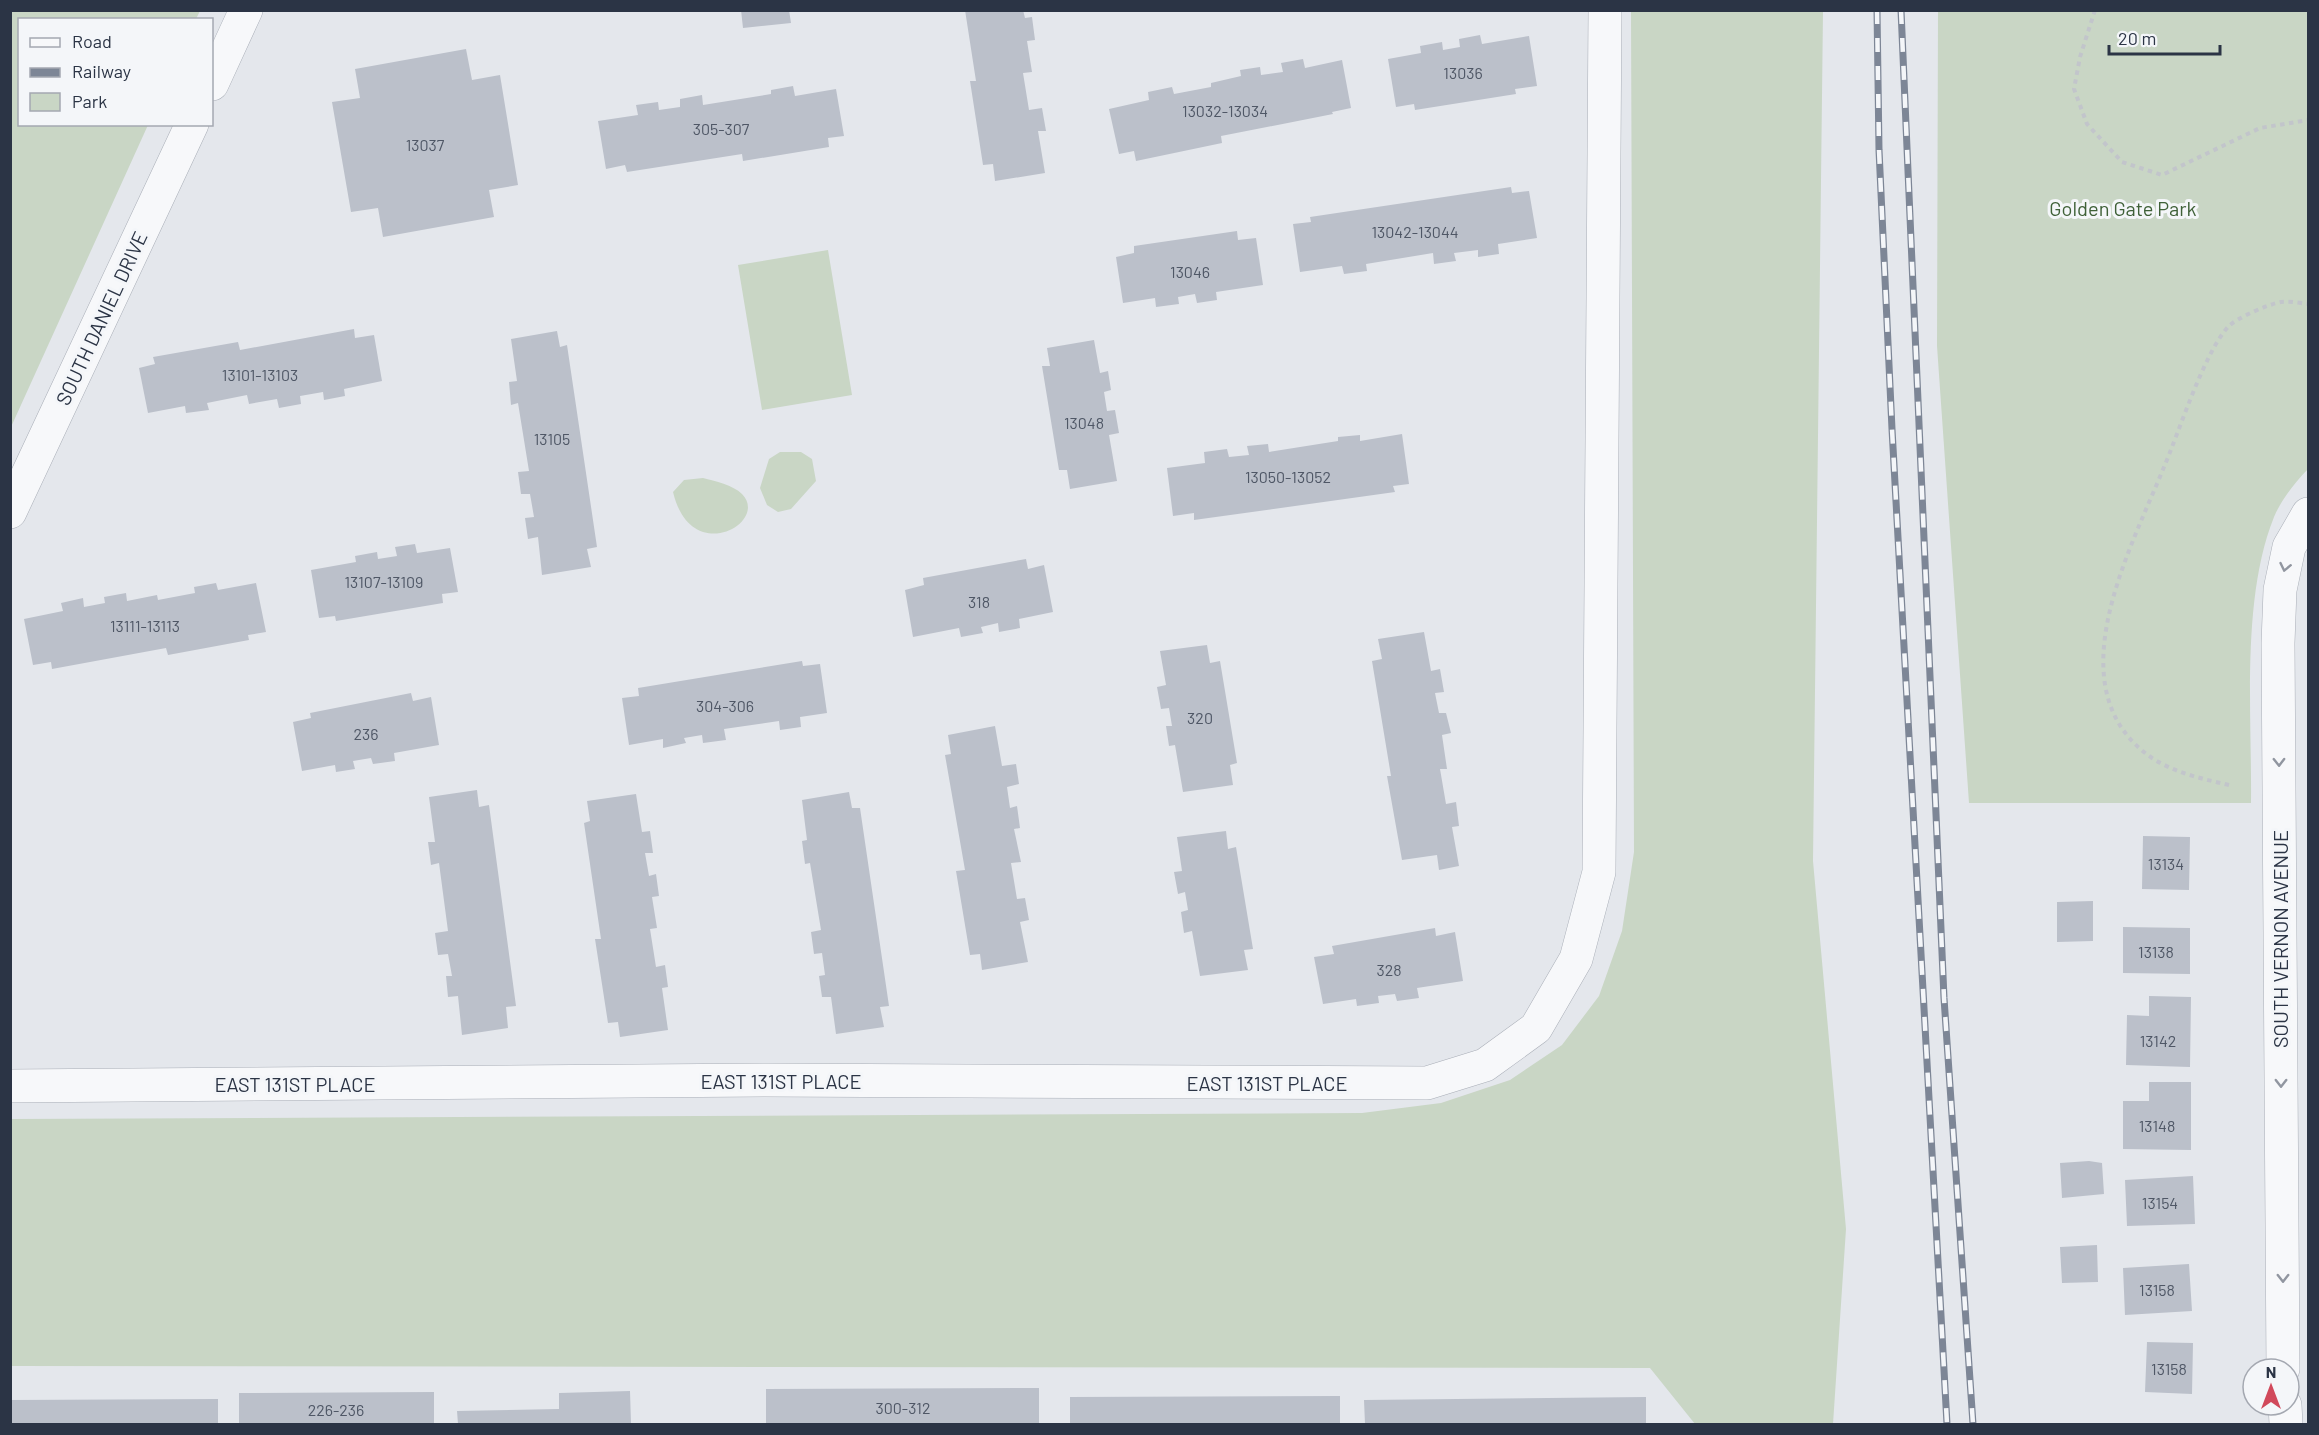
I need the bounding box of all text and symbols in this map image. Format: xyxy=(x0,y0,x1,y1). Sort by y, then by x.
legend xyxy=(18,18,213,126)
scale bar xyxy=(2109,18,2220,56)
text: 20 m xyxy=(2118,27,2156,49)
text: Road xyxy=(72,30,112,52)
text: Railway xyxy=(72,60,131,82)
house number: 13036 xyxy=(1443,63,1483,82)
text: Park xyxy=(72,90,107,112)
house number: 13032-13034 xyxy=(1182,101,1268,120)
house number: 305-307 xyxy=(693,119,750,138)
house number: 13037 xyxy=(406,135,445,154)
park label: Golden Gate Park xyxy=(2049,196,2197,220)
house number: 13042-13044 xyxy=(1371,222,1459,241)
street label: SOUTH DANIEL DRIVE xyxy=(50,227,152,409)
house number: 13046 xyxy=(1170,262,1210,281)
house number: 13101-13103 xyxy=(222,365,298,384)
house number: 13048 xyxy=(1064,413,1104,432)
house number: 13105 xyxy=(534,429,570,448)
house number: 13050-13052 xyxy=(1245,467,1331,486)
one-way arrow xyxy=(2279,562,2292,572)
house number: 13107-13109 xyxy=(345,572,423,591)
house number: 318 xyxy=(968,592,990,611)
house number: 13111-13113 xyxy=(110,616,180,635)
house number: 304-306 xyxy=(696,696,754,715)
house number: 320 xyxy=(1187,708,1213,727)
house number: 236 xyxy=(354,724,378,743)
one-way arrow xyxy=(2273,757,2285,766)
street label: SOUTH VERNON AVENUE xyxy=(2268,830,2292,1048)
house number: 13134 xyxy=(2148,854,2184,873)
house number: 13138 xyxy=(2138,942,2174,961)
house number: 328 xyxy=(1376,960,1402,979)
house number: 13142 xyxy=(2140,1031,2176,1050)
street label: EAST 131ST PLACE xyxy=(700,1069,862,1093)
street label: EAST 131ST PLACE xyxy=(1186,1071,1348,1095)
street label: EAST 131ST PLACE xyxy=(214,1072,376,1096)
one-way arrow xyxy=(2275,1079,2287,1088)
house number: 13148 xyxy=(2139,1116,2175,1135)
house number: 13154 xyxy=(2142,1193,2178,1212)
one-way arrow xyxy=(2277,1273,2289,1282)
house number: 13158 xyxy=(2139,1280,2175,1299)
north arrow xyxy=(2241,1357,2301,1417)
house number: 13158 xyxy=(2151,1359,2187,1378)
text: N xyxy=(2266,1362,2276,1381)
house number: 300-312 xyxy=(876,1398,930,1417)
house number: 226-236 xyxy=(308,1400,364,1419)

